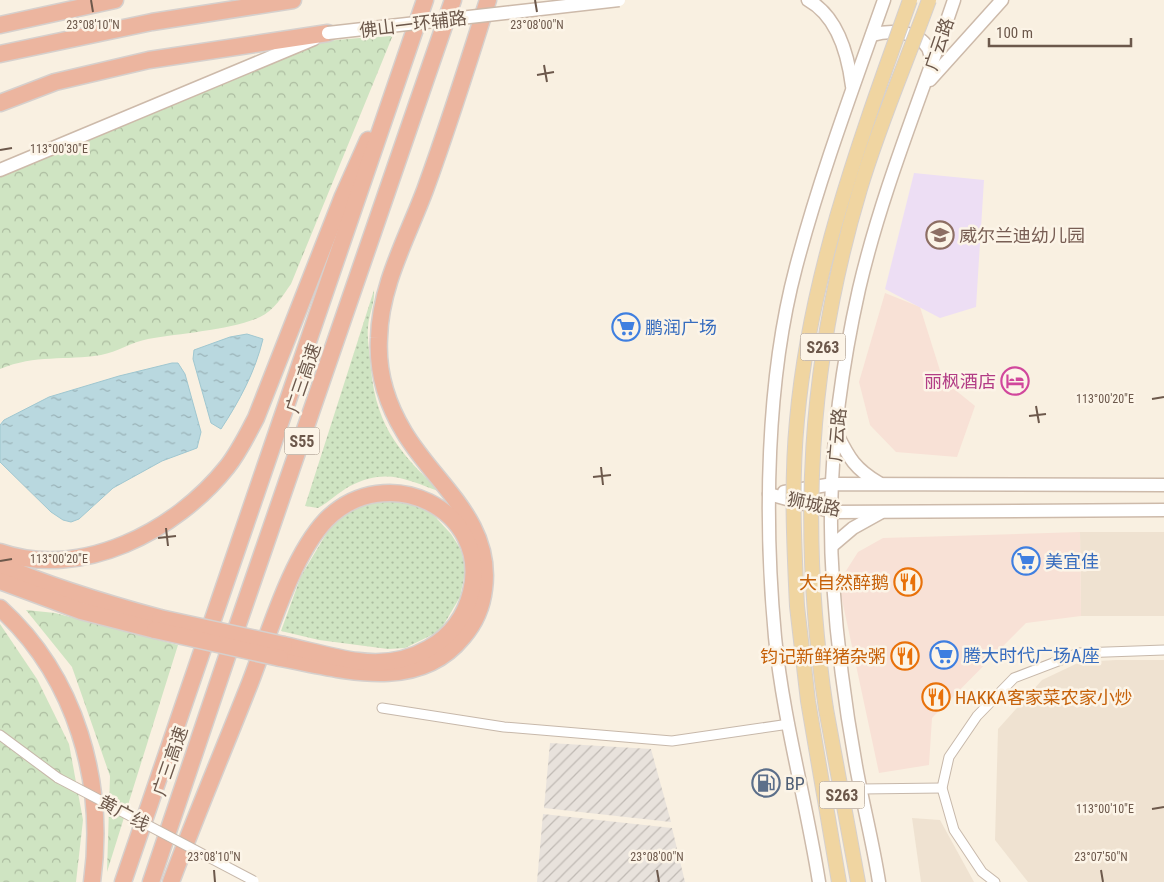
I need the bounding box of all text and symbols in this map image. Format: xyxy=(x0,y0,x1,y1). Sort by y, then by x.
street label: 佛山一环辅路 xyxy=(358,7,468,41)
street label: 广云路 xyxy=(920,15,958,73)
scale bar xyxy=(989,15,1132,47)
text: 23°08'10"N xyxy=(66,18,120,32)
text: 23°08'00"N xyxy=(510,18,564,32)
text: 100 m xyxy=(996,24,1033,42)
text: 113°00'30"E xyxy=(30,142,88,156)
school or university icon: 威尔兰迪幼儿园 xyxy=(925,220,955,250)
place label: 威尔兰迪幼儿园 xyxy=(959,225,1085,246)
supermarket icon: 鹏润广场 xyxy=(611,312,641,342)
place label: 鹏润广场 xyxy=(645,317,717,338)
road number: S263 xyxy=(800,334,846,361)
street label: 广三高速 xyxy=(281,341,325,415)
hotel icon: 丽枫酒店 xyxy=(1000,366,1030,396)
place label: 丽枫酒店 xyxy=(924,371,996,392)
text: 113°00'20"E xyxy=(1076,392,1134,406)
street label: 广云路 xyxy=(824,407,850,463)
road number: S55 xyxy=(284,428,320,454)
street label: 狮城路 xyxy=(785,488,843,520)
supermarket icon: 美宜佳 xyxy=(1011,546,1041,576)
place label: 美宜佳 xyxy=(1045,551,1099,572)
text: 113°00'20"E xyxy=(30,552,88,566)
restaurant icon: 大自然醉鹅 xyxy=(893,567,923,597)
place label: 大自然醉鹅 xyxy=(799,572,889,593)
supermarket icon: 腾大时代广场A座 xyxy=(929,640,959,670)
restaurant icon: 钧记新鲜猪杂粥 xyxy=(890,641,920,671)
place label: 腾大时代广场A座 xyxy=(963,645,1099,666)
place label: 钧记新鲜猪杂粥 xyxy=(760,646,886,667)
restaurant icon: HAKKA客家菜农家小炒 xyxy=(921,682,951,712)
place label: HAKKA客家菜农家小炒 xyxy=(955,687,1133,708)
street label: 广三高速 xyxy=(148,724,192,798)
fuel station icon: BP xyxy=(751,768,781,798)
place label: BP xyxy=(785,773,805,794)
road number: S263 xyxy=(820,782,864,808)
street label: 黄广线 xyxy=(95,791,153,835)
text: 113°00'10"E xyxy=(1076,802,1134,816)
text: 23°08'10"N xyxy=(187,850,241,864)
text: 23°08'00"N xyxy=(630,850,684,864)
text: 23°07'50"N xyxy=(1074,850,1128,864)

